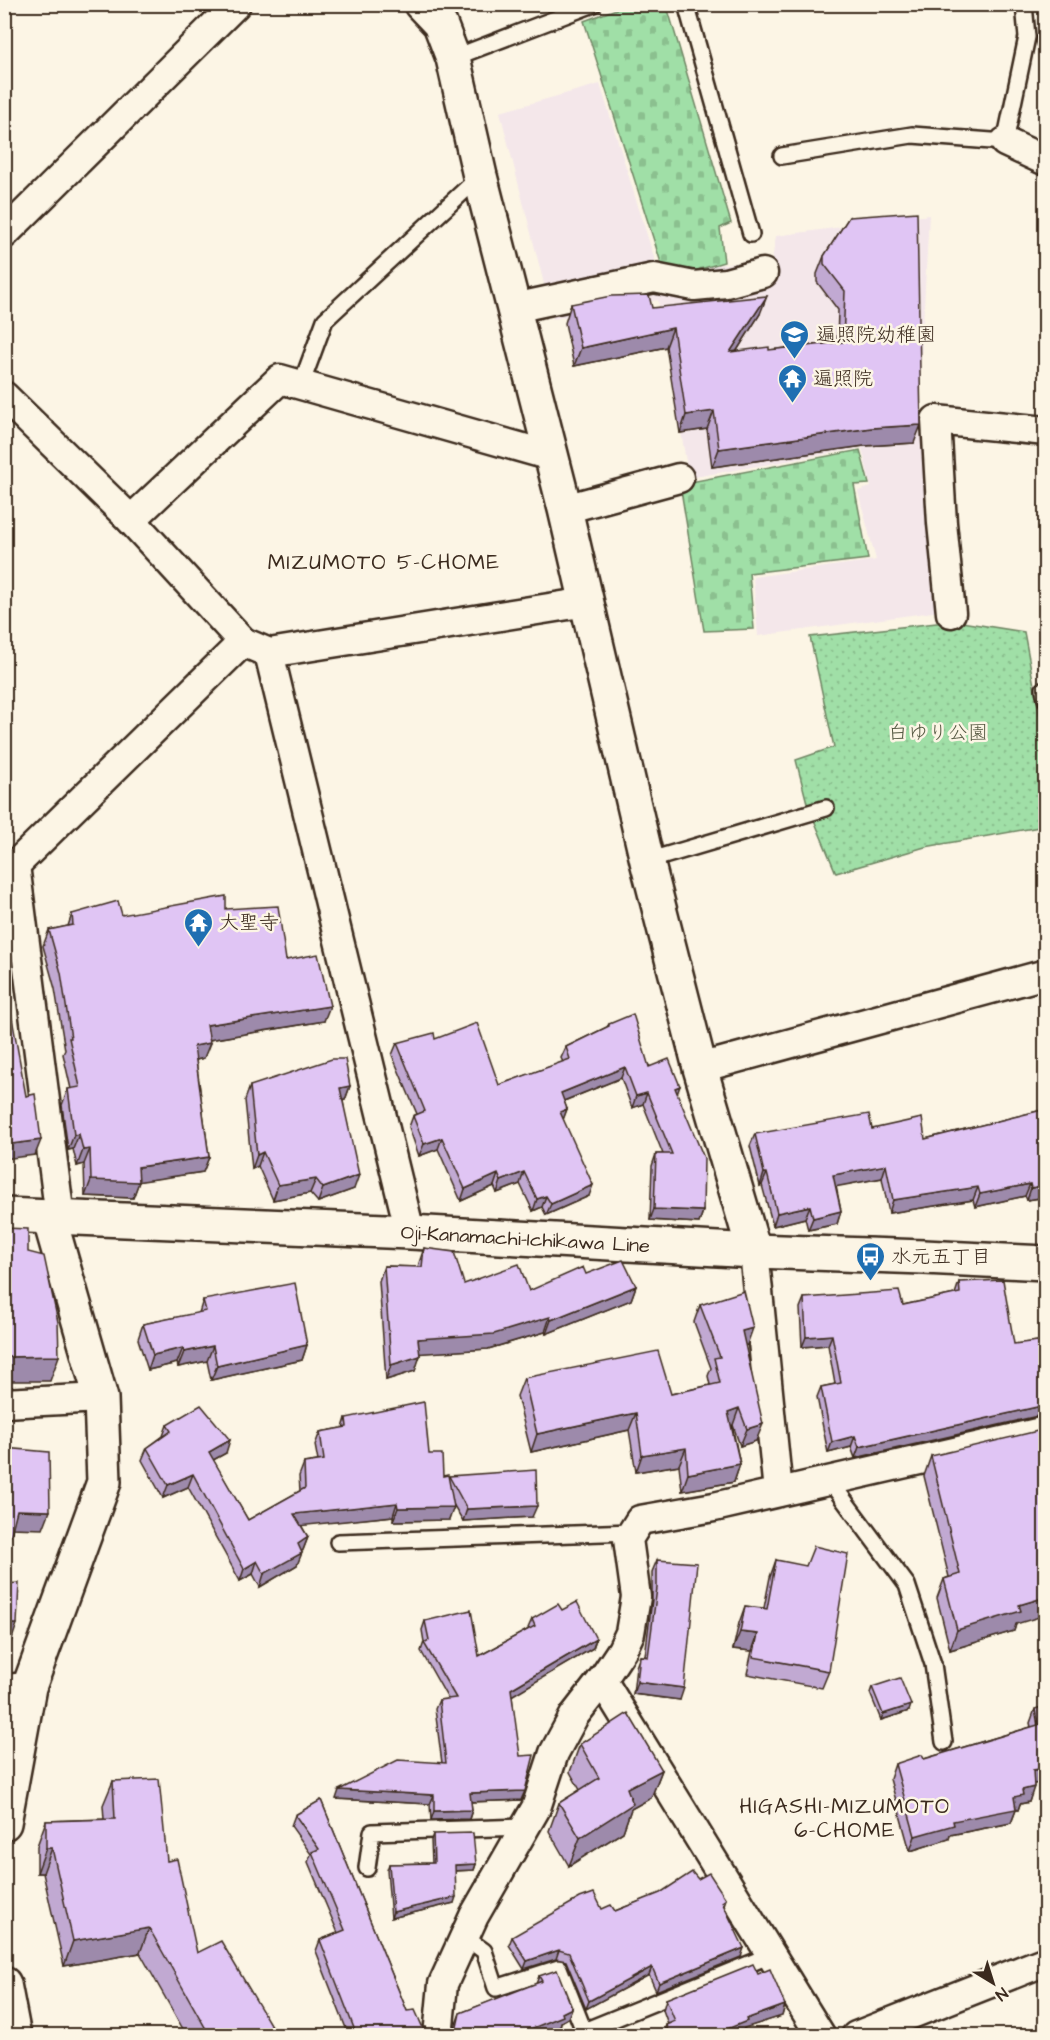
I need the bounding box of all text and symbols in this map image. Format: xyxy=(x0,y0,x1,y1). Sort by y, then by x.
school or university icon: 遍照院幼稚園 xyxy=(779,318,811,360)
place label: 遍照院幼稚園 xyxy=(816,321,936,349)
temple icon: 遍照院 xyxy=(776,362,808,404)
place label: 遍照院 xyxy=(813,365,873,393)
district label: MIZUMOTO 5-CHOME xyxy=(268,548,500,577)
park label: 白ゆり公園 xyxy=(888,719,988,747)
temple icon: 大聖寺 xyxy=(182,906,214,948)
place label: 大聖寺 xyxy=(219,909,279,937)
street label: Oji-Kanamachi-Ichikawa Line xyxy=(400,1219,651,1260)
bus stop icon: 水元五丁目 xyxy=(854,1240,886,1282)
place label: 水元五丁目 xyxy=(891,1243,991,1271)
district label: HIGASHI-MIZUMOTO 6-CHOME xyxy=(739,1792,951,1845)
north arrow xyxy=(963,1953,1023,2013)
text: N xyxy=(991,1982,1012,2006)

